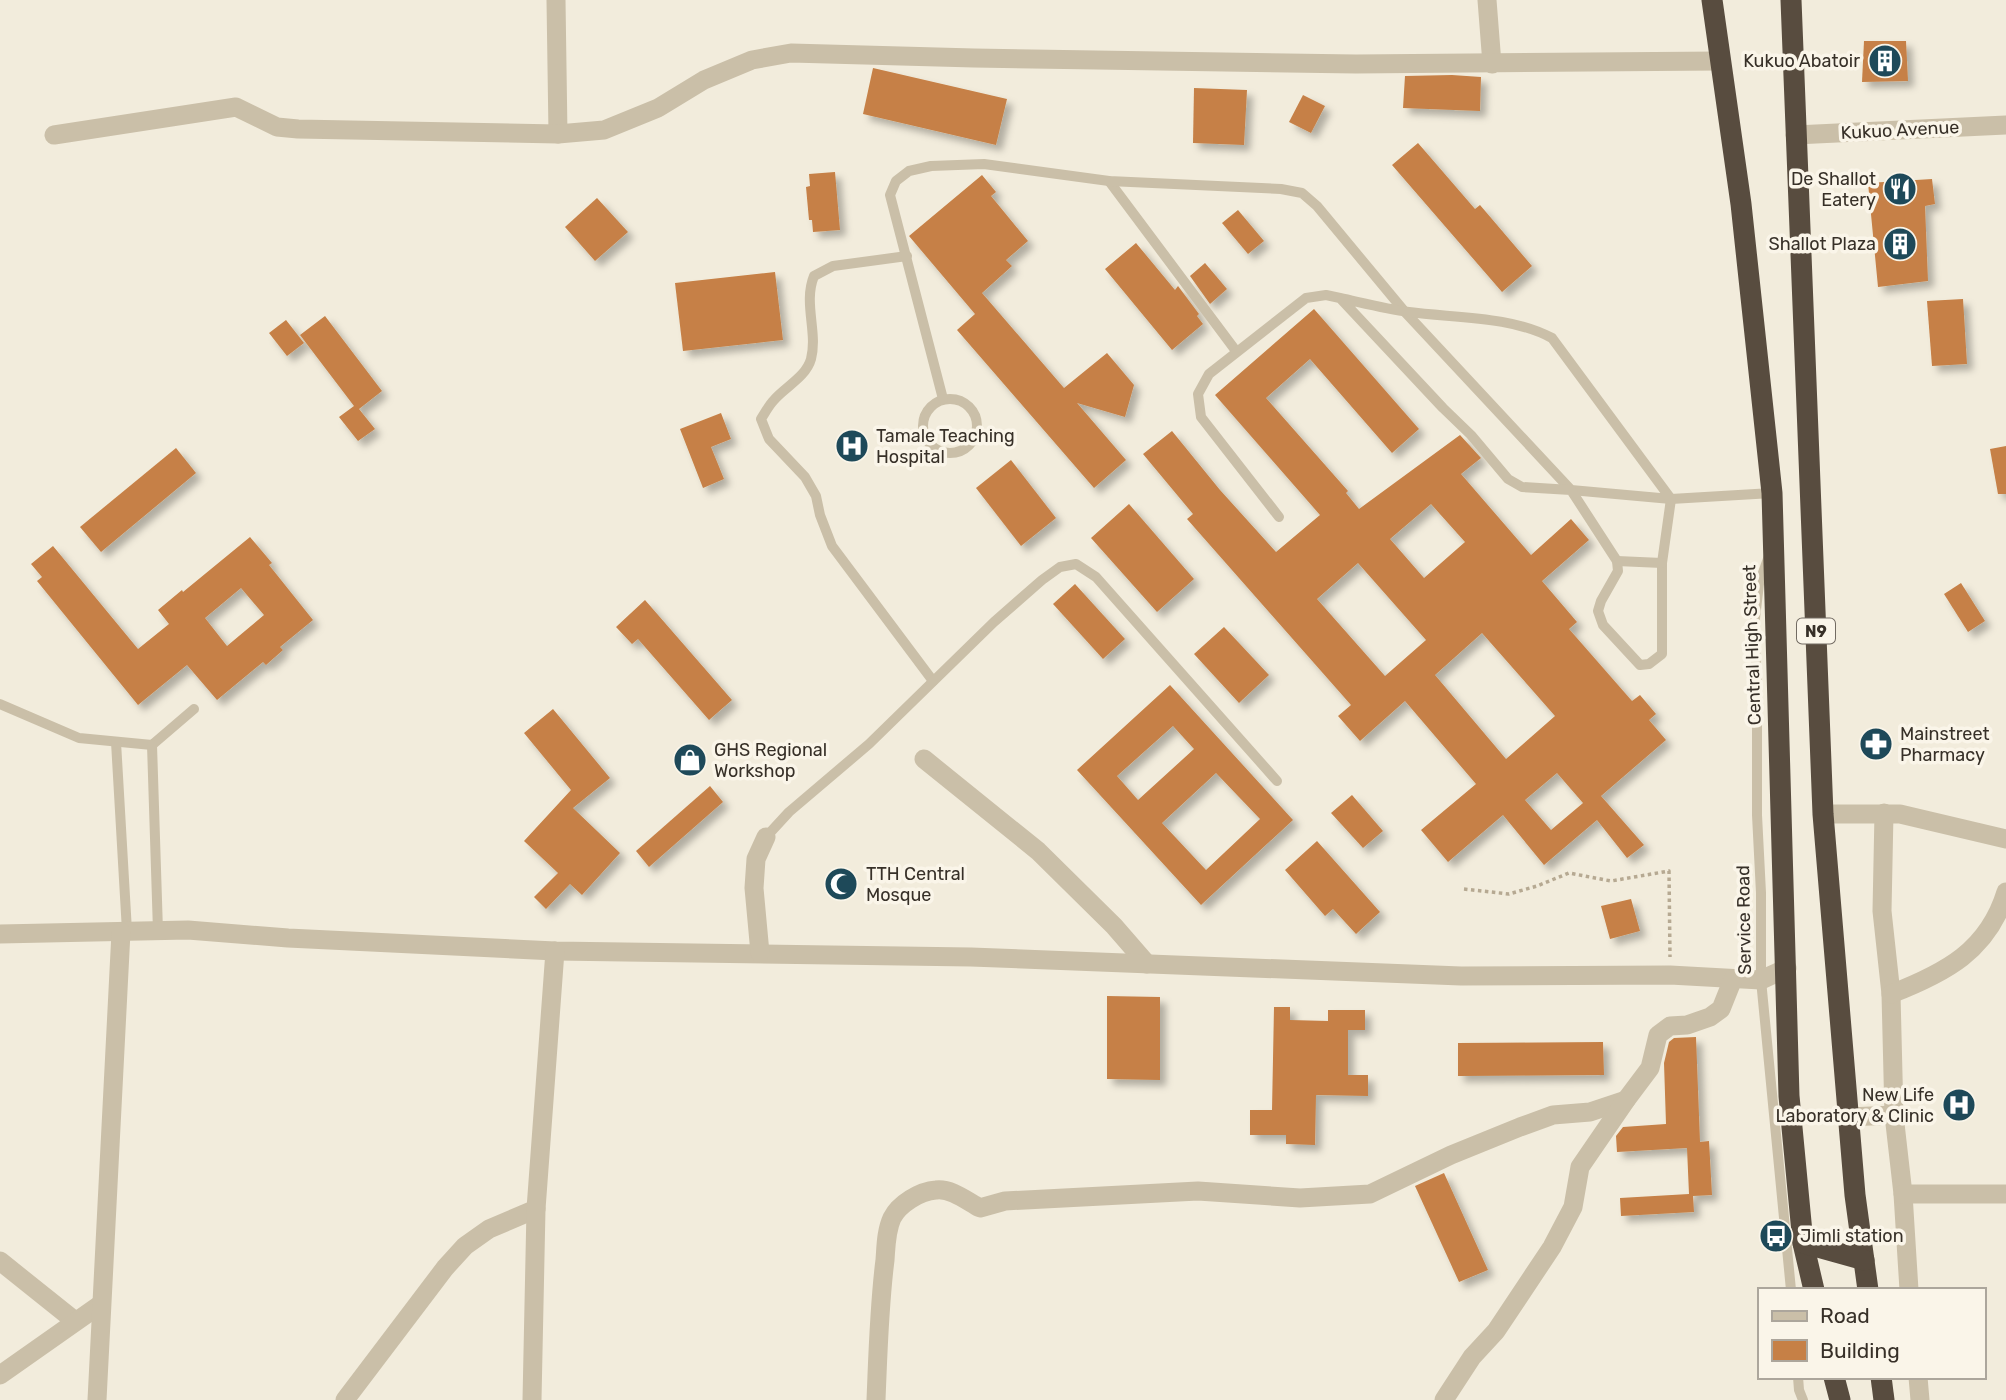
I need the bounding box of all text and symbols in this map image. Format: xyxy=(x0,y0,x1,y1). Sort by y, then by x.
building icon: Kukuo Abatoir xyxy=(1866,42,1904,80)
place label: Kukuo Abatoir xyxy=(1743,50,1860,72)
street label: Kukuo Avenue xyxy=(1840,116,1960,144)
place label: De Shallot Eatery xyxy=(1791,168,1876,211)
restaurant icon: De Shallot Eatery xyxy=(1881,170,1919,208)
building icon: Shallot Plaza xyxy=(1881,225,1919,263)
place label: Shallot Plaza xyxy=(1769,233,1876,255)
place label: Tamale Teaching Hospital xyxy=(876,425,1015,468)
hospital icon: Tamale Teaching Hospital xyxy=(833,427,871,465)
street label: Central High Street xyxy=(1738,564,1766,726)
road number: N9 xyxy=(1797,618,1835,644)
place label: Mainstreet Pharmacy xyxy=(1900,723,1990,766)
pharmacy icon: Mainstreet Pharmacy xyxy=(1857,725,1895,763)
place label: GHS Regional Workshop xyxy=(714,739,827,782)
shop icon: GHS Regional Workshop xyxy=(671,741,709,779)
place label: TTH Central Mosque xyxy=(866,863,965,906)
mosque icon: TTH Central Mosque xyxy=(822,865,860,903)
street label: Service Road xyxy=(1732,865,1756,975)
place label: New Life Laboratory & Clinic xyxy=(1775,1084,1934,1127)
hospital icon: New Life Laboratory & Clinic xyxy=(1940,1086,1978,1124)
bus stop icon: Jimli station xyxy=(1757,1217,1795,1255)
place label: Jimli station xyxy=(1800,1225,1904,1247)
legend xyxy=(1758,1288,1985,1379)
text: Road xyxy=(1820,1303,1870,1328)
text: Building xyxy=(1820,1338,1900,1363)

